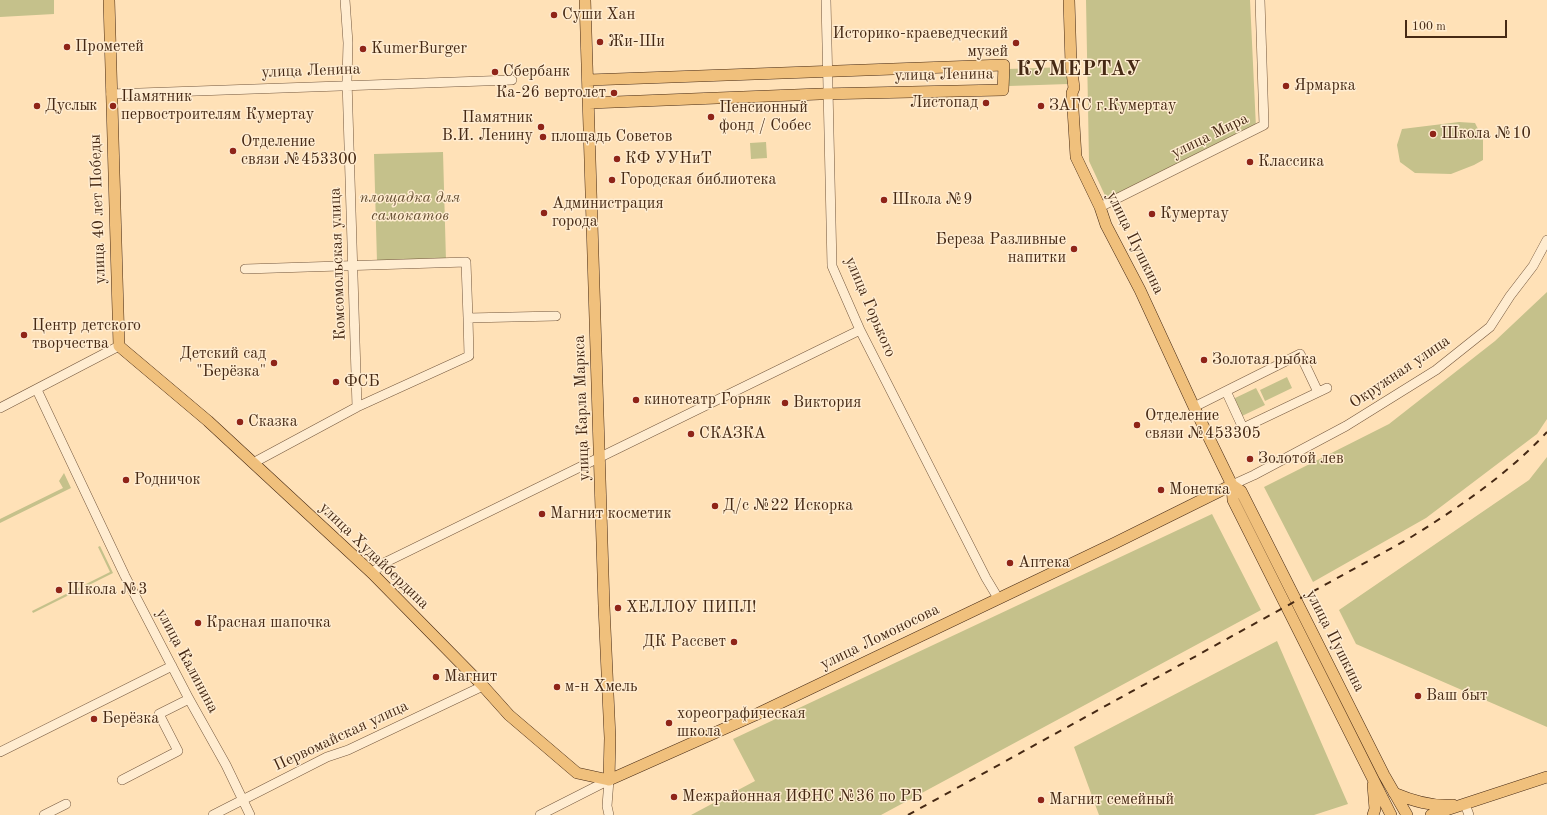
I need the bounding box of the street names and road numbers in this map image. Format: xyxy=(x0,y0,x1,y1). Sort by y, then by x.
street label: улица Ленина xyxy=(261,60,361,82)
street label: улица Ленина xyxy=(894,65,994,85)
street label: улица Мира xyxy=(1168,109,1252,163)
street label: улица 40 лет Победы xyxy=(86,134,110,284)
street label: Комсомольская улица xyxy=(326,187,350,341)
street label: улица Пушкина xyxy=(1102,188,1168,298)
street label: улица Горького xyxy=(840,254,900,360)
street label: Окружная улица xyxy=(1346,331,1454,413)
street label: улица Карла Маркса xyxy=(570,335,594,481)
street label: улица Худайбердина xyxy=(315,498,433,614)
street label: улица Пушкина xyxy=(1301,587,1369,695)
street label: улица Ломоносова xyxy=(817,600,943,674)
street label: улица Калинина xyxy=(151,605,223,717)
street label: Первомайская улица xyxy=(271,696,411,776)

